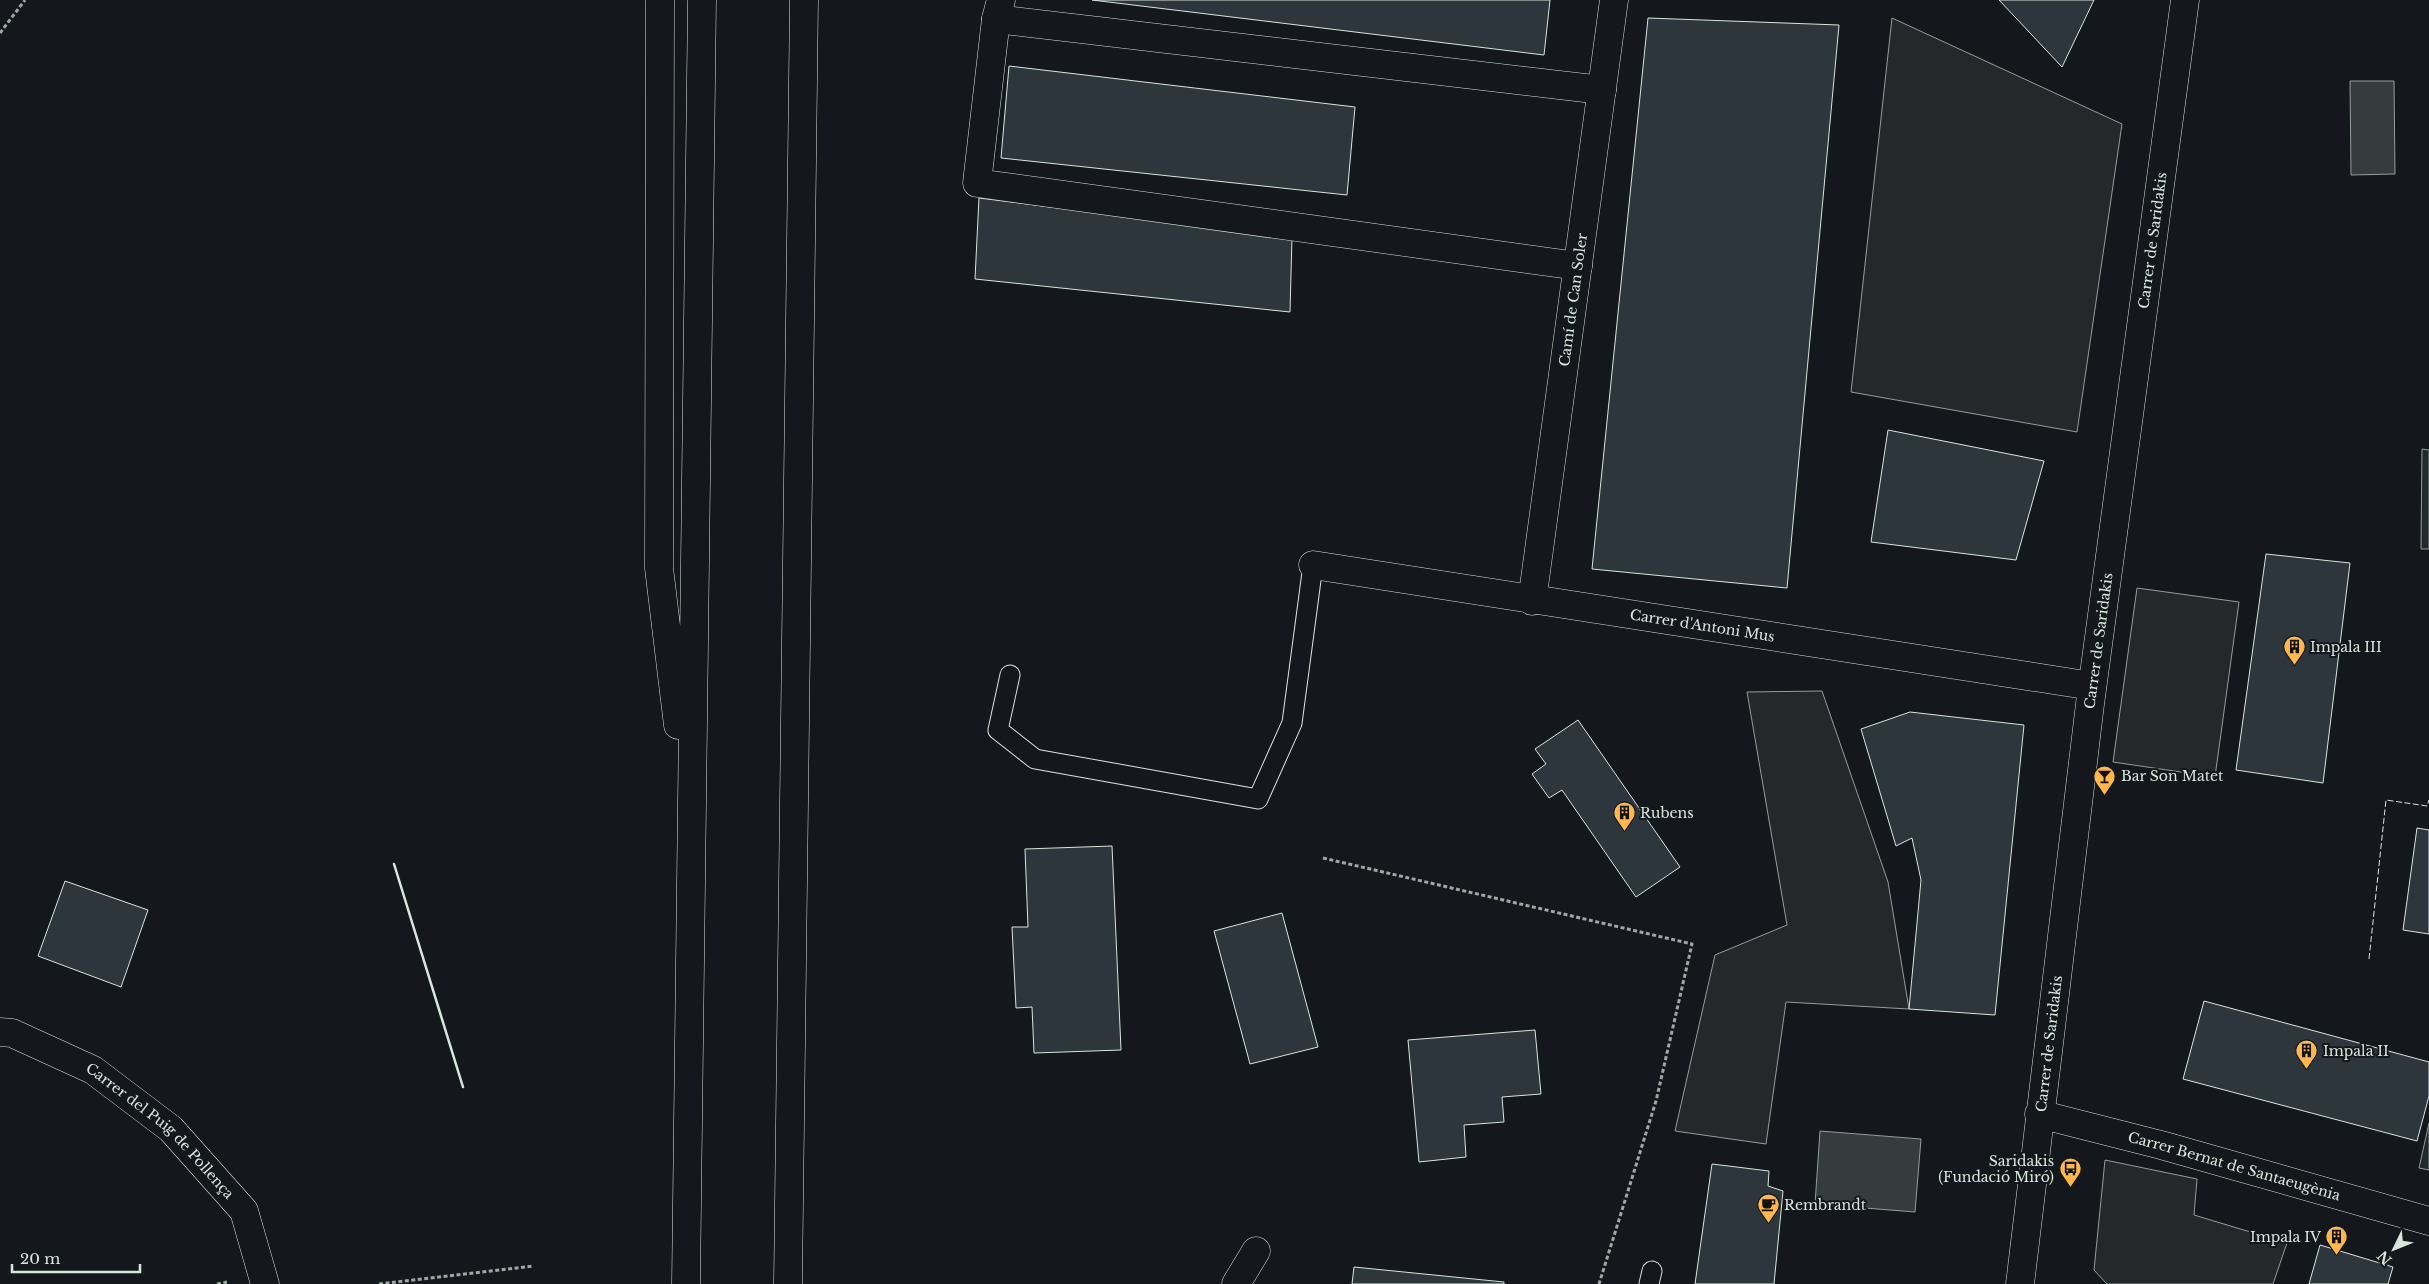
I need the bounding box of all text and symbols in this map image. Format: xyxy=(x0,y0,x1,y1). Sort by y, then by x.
street label: Carrer de Saridakis xyxy=(2134,171,2171,310)
street label: Camí de Can Soler xyxy=(1555,232,1591,368)
street label: Carrer de Saridakis xyxy=(2080,572,2117,710)
street label: Carrer d'Antoni Mus xyxy=(1629,605,1776,646)
building icon: Impala III xyxy=(2282,635,2306,666)
place label: Impala III xyxy=(2310,638,2382,656)
bar icon: Bar Son Matet xyxy=(2093,764,2117,795)
place label: Bar Son Matet xyxy=(2121,767,2224,785)
building icon: Rubens xyxy=(1612,801,1636,832)
place label: Rubens xyxy=(1640,804,1694,822)
street label: Carrer de Saridakis xyxy=(2032,974,2066,1113)
building icon: Impala II xyxy=(2295,1039,2319,1070)
place label: Impala II xyxy=(2323,1042,2389,1060)
street label: Carrer del Puig de Pollença xyxy=(83,1059,238,1203)
street label: Carrer Bernat de Santaeugènia xyxy=(2126,1128,2343,1204)
place label: Saridakis (Fundació Miró) xyxy=(1938,1152,2054,1186)
bus stop icon: Saridakis (Fundació Miró) xyxy=(2058,1157,2082,1188)
cafe icon: Rembrandt xyxy=(1756,1193,1780,1224)
place label: Rembrandt xyxy=(1784,1196,1867,1214)
north arrow xyxy=(2369,1224,2419,1274)
building icon: Impala IV xyxy=(2325,1225,2349,1256)
place label: Impala IV xyxy=(2250,1228,2322,1246)
scale bar xyxy=(12,1242,140,1274)
text: N xyxy=(2373,1247,2396,1269)
text: 20 m xyxy=(20,1249,60,1268)

